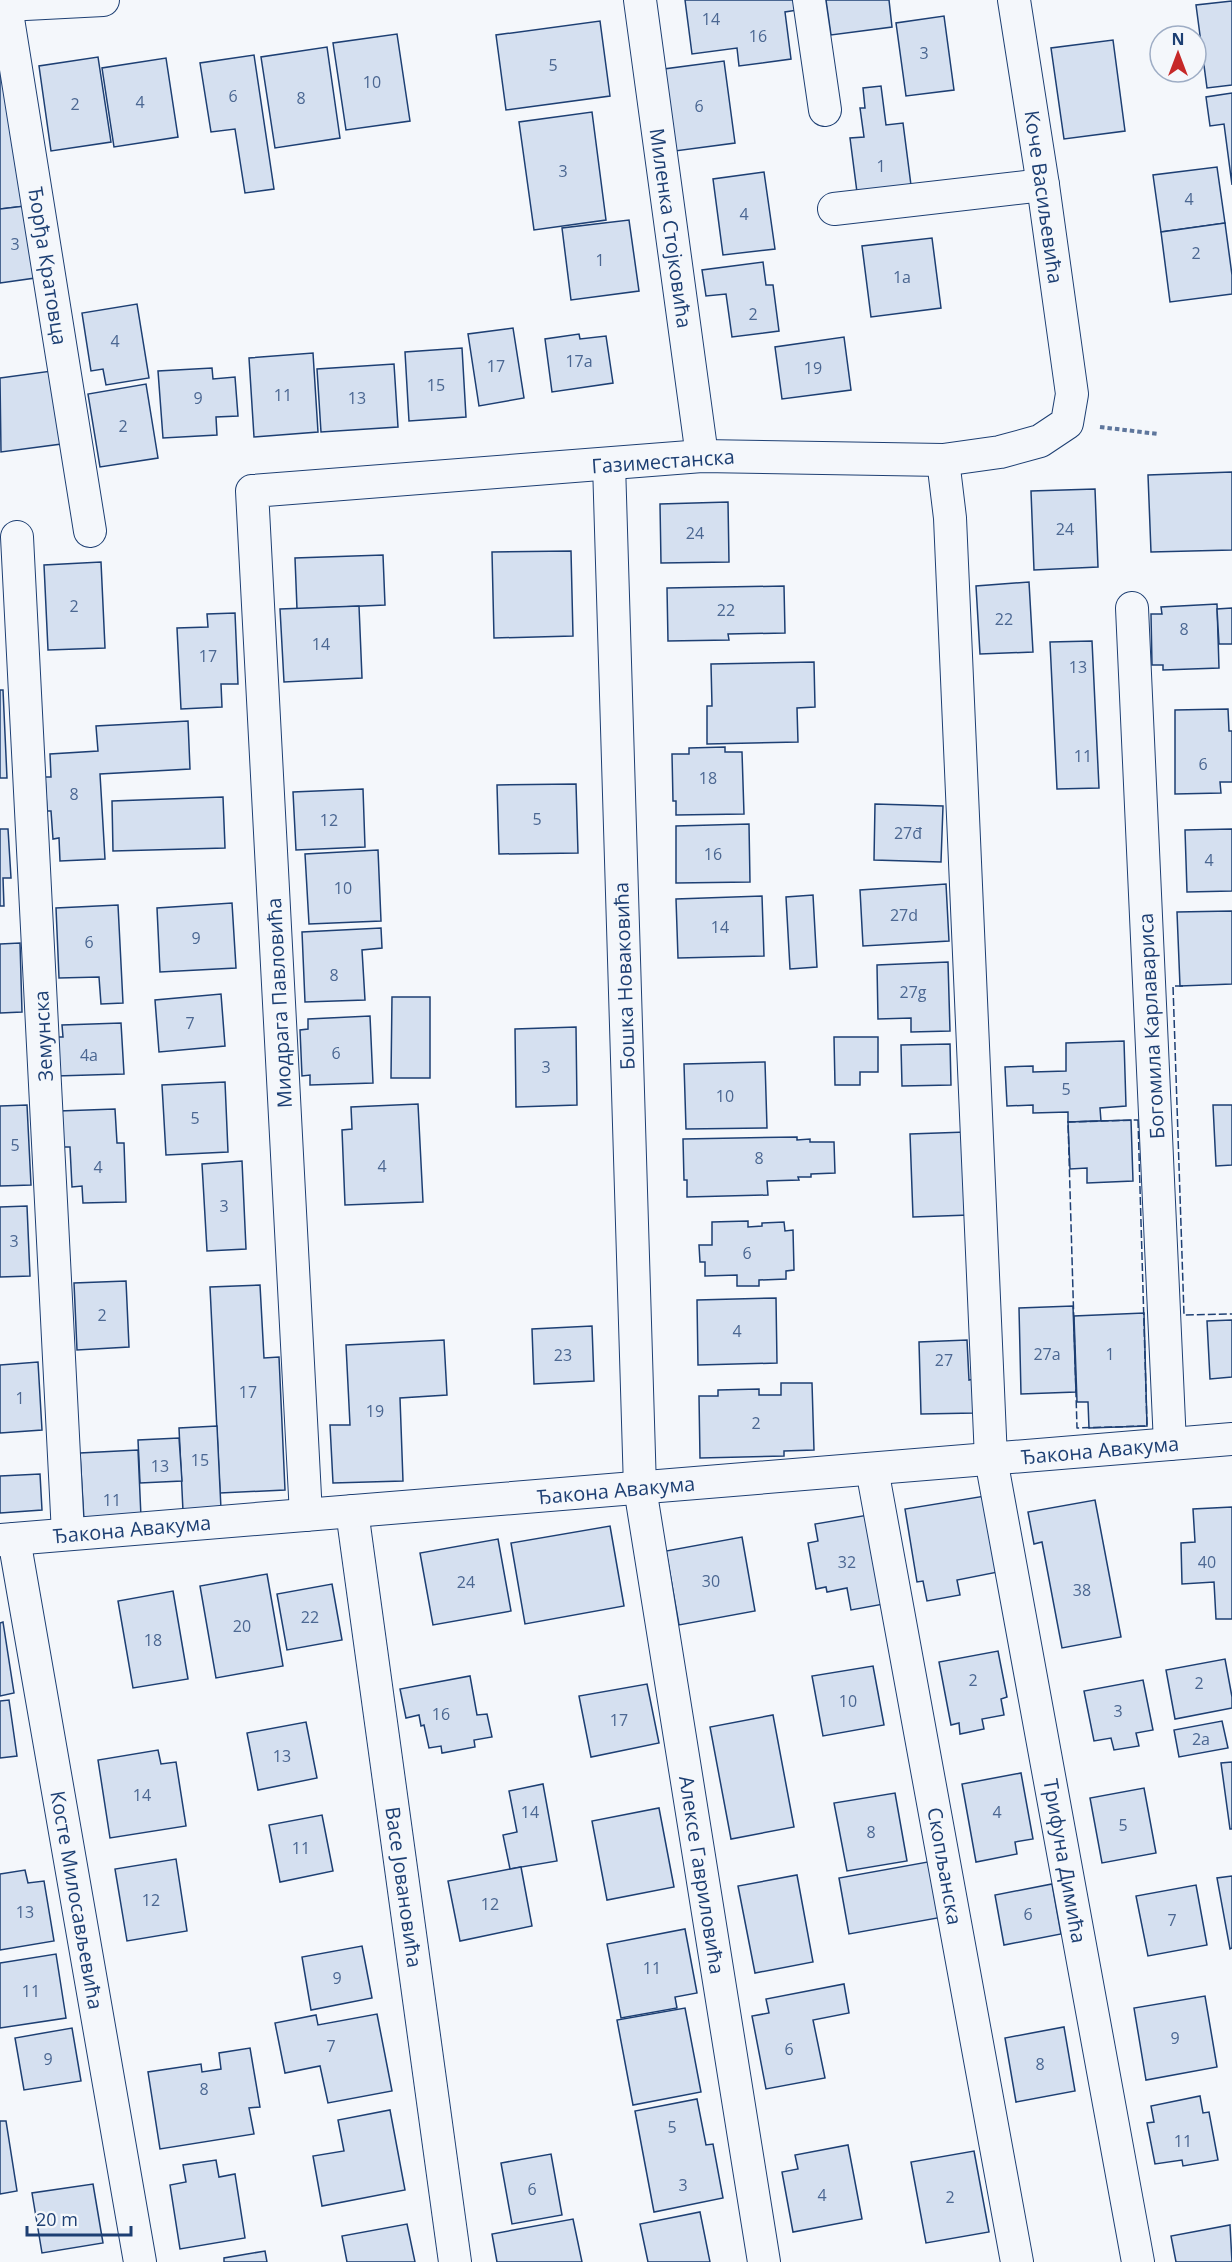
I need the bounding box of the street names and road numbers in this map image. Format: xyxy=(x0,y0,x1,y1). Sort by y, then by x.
street label: Коче Васиљевића xyxy=(1018,109,1070,285)
street label: Миленка Стојковића xyxy=(644,126,698,330)
street label: Ђорђа Кратовца xyxy=(22,185,74,347)
street label: Газиместанска xyxy=(590,443,736,479)
street label: Бошка Новаковића xyxy=(607,882,641,1070)
street label: Миодрага Павловића xyxy=(260,897,298,1109)
street label: Богомила Карлавариса xyxy=(1132,912,1170,1140)
street label: Земунска xyxy=(27,990,59,1082)
street label: Ђакона Авакума xyxy=(1020,1430,1180,1470)
street label: Ђакона Авакума xyxy=(536,1470,696,1510)
street label: Ђакона Авакума xyxy=(52,1509,212,1549)
street label: Алексе Гавриловића xyxy=(673,1774,731,1976)
street label: Трифуна Димића xyxy=(1037,1777,1093,1945)
street label: Косте Милосављевића xyxy=(44,1789,110,2011)
street label: Васе Јовановића xyxy=(379,1805,429,1969)
street label: Скопљанска xyxy=(921,1805,969,1927)

